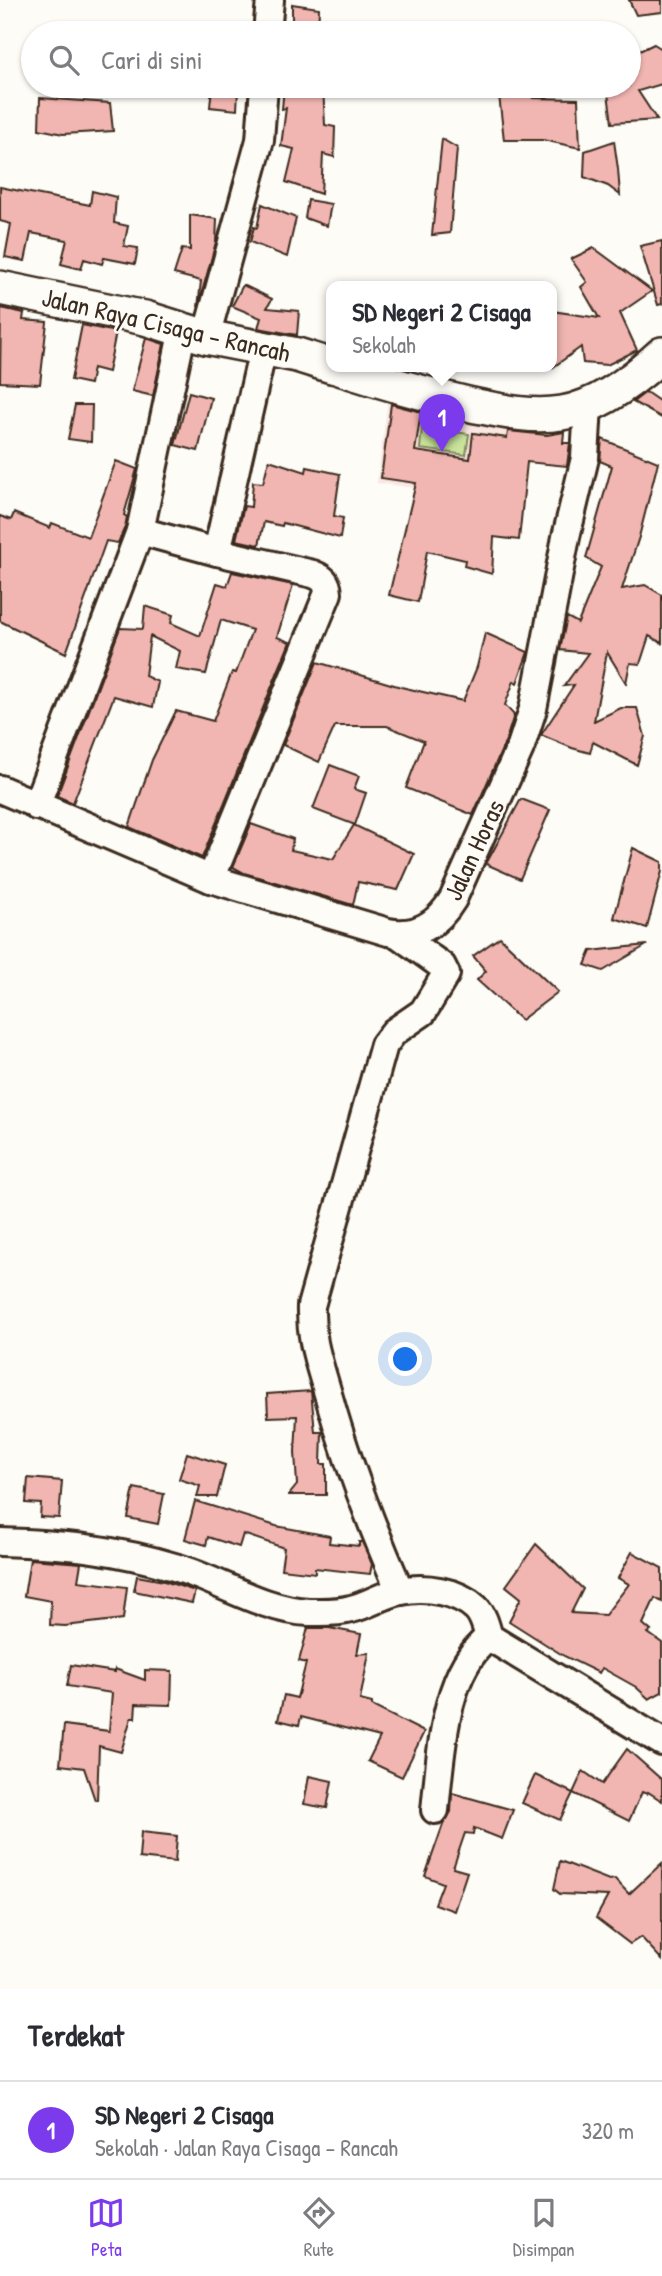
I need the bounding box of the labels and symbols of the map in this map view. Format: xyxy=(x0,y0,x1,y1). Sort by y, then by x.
street label: Jalan Raya Cisaga – Rancah xyxy=(39,279,294,370)
pin: 1 xyxy=(419,394,465,452)
street label: Jalan Horas xyxy=(435,794,512,906)
your location xyxy=(388,1342,422,1376)

